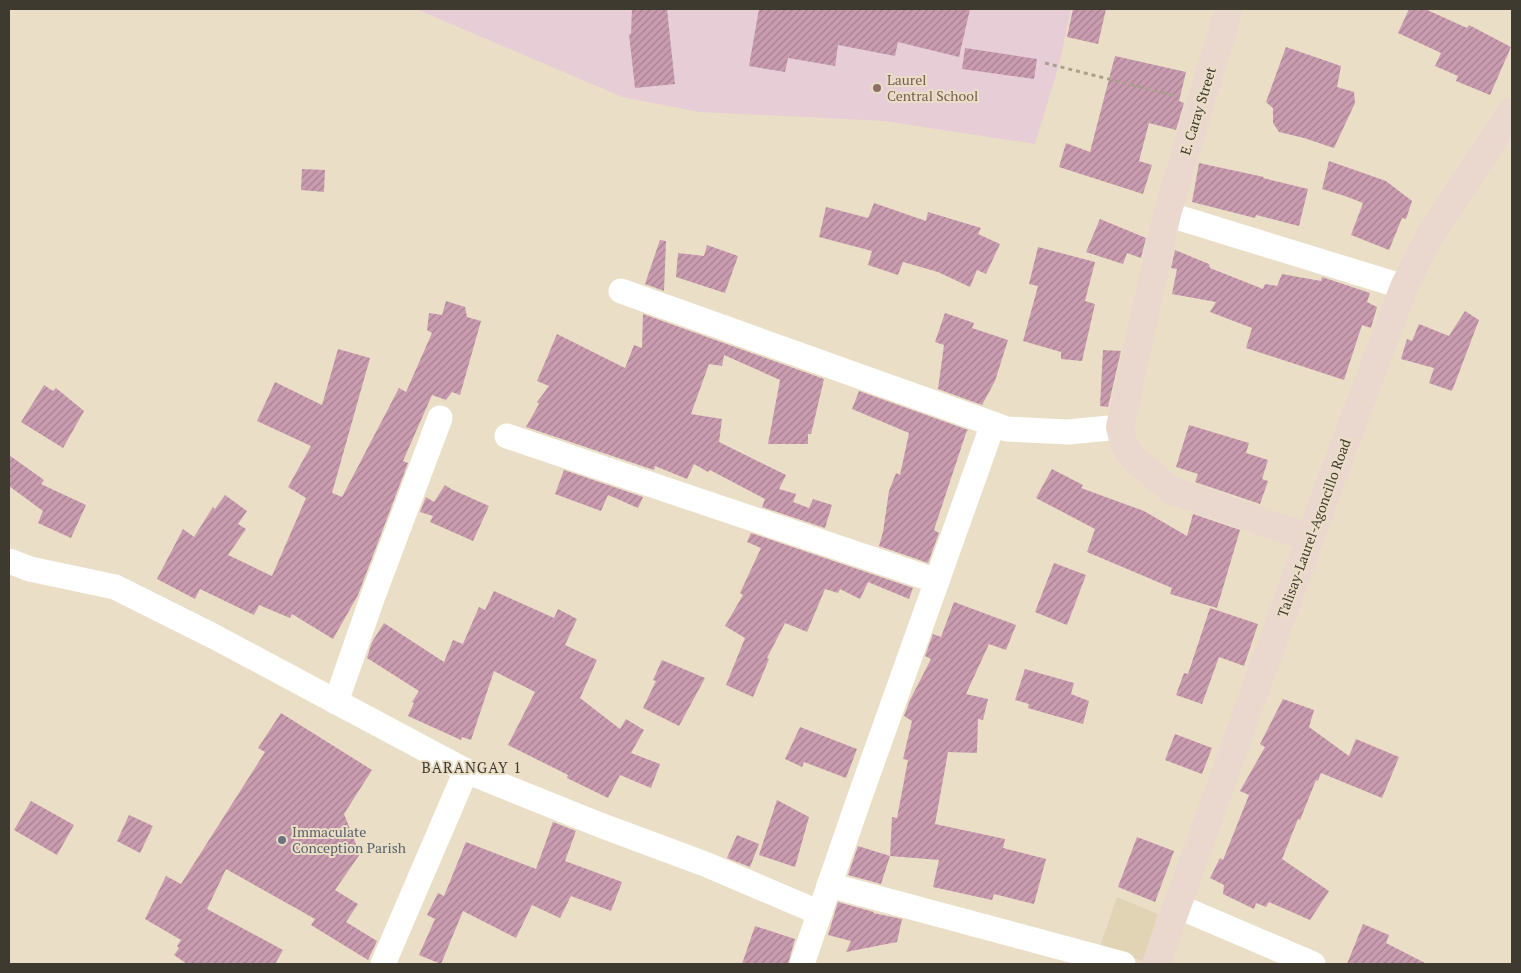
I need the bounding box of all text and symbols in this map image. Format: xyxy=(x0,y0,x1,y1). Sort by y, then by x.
street label: E. Caray Street xyxy=(1175,64,1220,157)
place label: Laurel Central School xyxy=(887,70,978,105)
marker: Laurel Central School xyxy=(871,82,883,94)
street label: Talisay-Laurel-Agoncillo Road xyxy=(1272,436,1355,620)
district label: BARANGAY 1 xyxy=(422,757,522,777)
place label: Immaculate Conception Parish xyxy=(292,822,406,857)
marker: Immaculate Conception Parish xyxy=(276,834,288,846)

